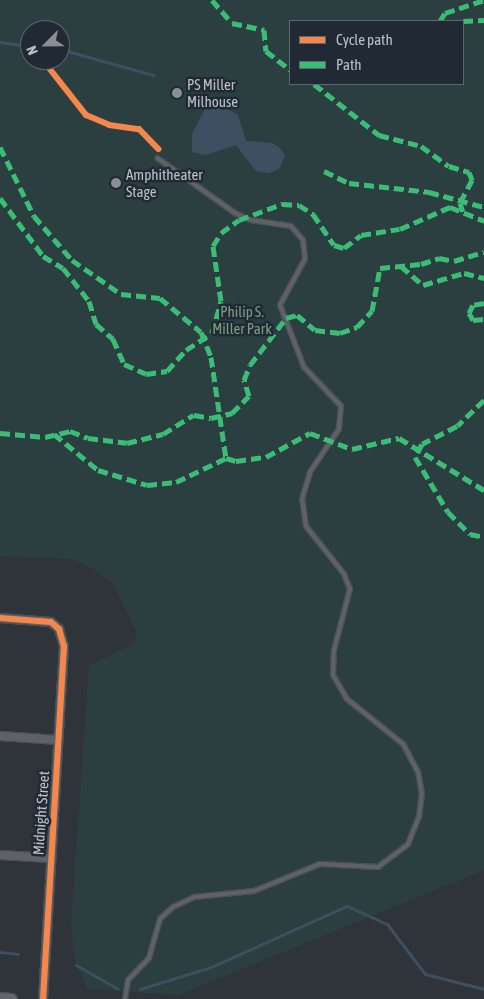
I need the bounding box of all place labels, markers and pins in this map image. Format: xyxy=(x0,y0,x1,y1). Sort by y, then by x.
place label: PS Miller Milhouse xyxy=(187,75,238,110)
marker: PS Miller Milhouse xyxy=(171,87,183,99)
place label: Amphitheater Stage xyxy=(126,165,203,200)
marker: Amphitheater Stage xyxy=(110,177,122,189)

